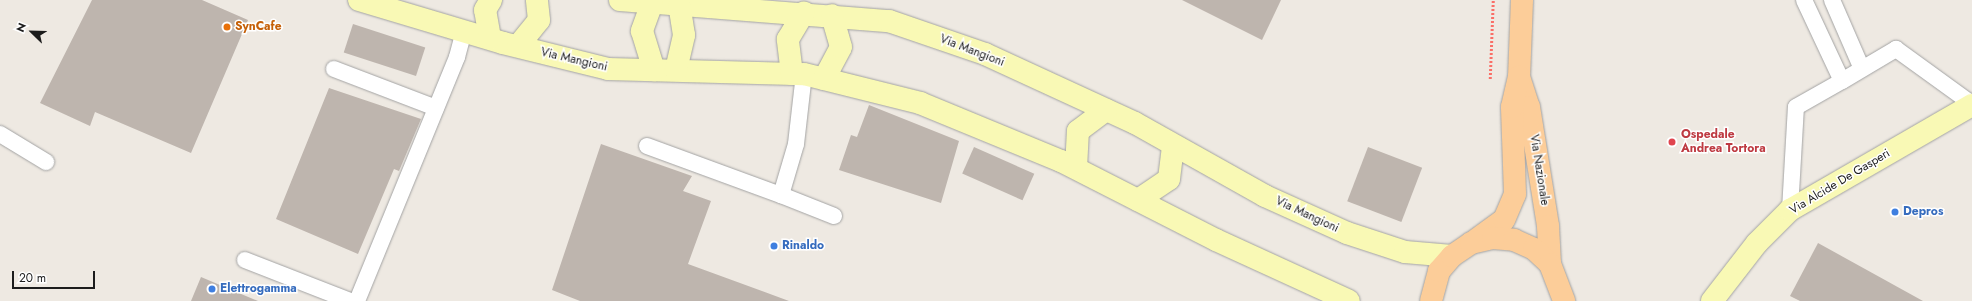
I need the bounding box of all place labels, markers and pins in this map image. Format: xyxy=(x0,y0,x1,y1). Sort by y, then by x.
place label: SynCafe xyxy=(235,20,282,34)
marker: SynCafe xyxy=(222,22,232,32)
place label: Ospedale Andrea Tortora xyxy=(1681,128,1766,156)
marker: Ospedale Andrea Tortora xyxy=(1666,136,1678,148)
place label: Depros xyxy=(1903,205,1943,219)
marker: Depros xyxy=(1890,207,1900,217)
place label: Rinaldo xyxy=(782,239,824,253)
marker: Rinaldo xyxy=(769,241,779,251)
place label: Elettrogamma xyxy=(220,282,297,296)
marker: Elettrogamma xyxy=(207,284,217,294)

